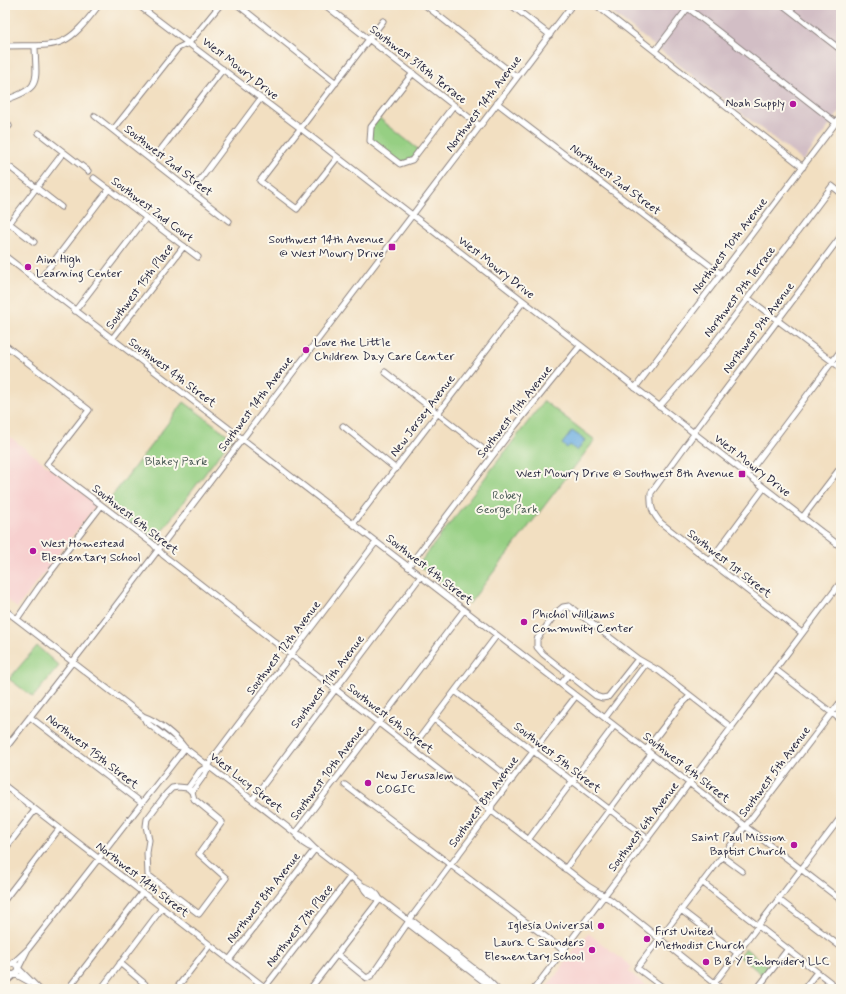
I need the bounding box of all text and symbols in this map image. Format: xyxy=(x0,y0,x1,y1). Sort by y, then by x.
street label: Southwest 318th Terrace xyxy=(366,22,470,108)
street label: West Mowry Drive xyxy=(198,34,282,104)
street label: Northwest 14th Avenue xyxy=(442,52,526,156)
place label: Noah Supply xyxy=(726,96,785,112)
marker: Noah Supply xyxy=(788,99,798,109)
street label: Southwest 2nd Street xyxy=(121,121,216,201)
street label: Northwest 2nd Street xyxy=(566,141,664,220)
street label: Southwest 2nd Court xyxy=(107,174,197,247)
street label: Northwest 10th Avenue xyxy=(688,194,772,297)
place label: Southwest 14th Avenue @ West Mowry Drive xyxy=(269,232,384,262)
street label: West Mowry Drive xyxy=(454,233,538,303)
street label: Southwest 15th Place xyxy=(103,241,177,333)
marker: Southwest 14th Avenue @ West Mowry Drive xyxy=(387,242,397,252)
street label: Northwest 9th Terrace xyxy=(700,243,780,341)
place label: Aim High Learning Center xyxy=(36,252,122,283)
marker: Aim High Learning Center xyxy=(23,262,33,272)
street label: Northwest 9th Avenue xyxy=(719,279,799,377)
street label: Southwest 4th Street xyxy=(125,335,219,411)
place label: Love the Little Children Day Care Center xyxy=(314,335,454,365)
marker: Love the Little Children Day Care Center xyxy=(301,345,311,355)
street label: Southwest 14th Avenue xyxy=(215,353,297,455)
street label: Southwest 11th Avenue xyxy=(474,362,556,462)
street label: New Jersey Avenue xyxy=(387,372,459,460)
street label: West Mowry Drive xyxy=(710,431,794,501)
park label: Blakey Park xyxy=(145,454,207,470)
place label: West Mowry Drive @ Southwest 8th Avenue xyxy=(516,466,734,482)
marker: West Mowry Drive @ Southwest 8th Avenue xyxy=(737,469,747,479)
street label: Southwest 6th Street xyxy=(88,481,182,559)
park label: Robey George Park xyxy=(476,488,538,518)
street label: Southwest 1st Street xyxy=(683,526,775,602)
street label: Southwest 4th Street xyxy=(382,531,476,609)
place label: West Homestead Elementary School xyxy=(41,536,141,566)
marker: West Homestead Elementary School xyxy=(28,546,38,556)
street label: Southwest 12th Avenue xyxy=(243,597,325,699)
place label: Phichol Williams Community Center xyxy=(532,607,634,637)
marker: Phichol Williams Community Center xyxy=(519,617,529,627)
street label: Southwest 11th Avenue xyxy=(288,632,369,732)
street label: Southwest 6th Street xyxy=(343,680,437,758)
street label: Northwest 15th Street xyxy=(43,711,141,793)
street label: Southwest 5th Street xyxy=(510,719,604,797)
street label: Southwest 10th Avenue xyxy=(287,722,369,824)
street label: Southwest 5th Avenue xyxy=(736,723,815,821)
street label: Southwest 4th Street xyxy=(639,729,733,807)
street label: West Lucy Street xyxy=(206,749,286,817)
street label: Southwest 8th Avenue xyxy=(445,753,523,851)
place label: New Jerusalem COGIC xyxy=(376,768,454,798)
marker: New Jerusalem COGIC xyxy=(363,778,373,788)
street label: Southwest 6th Avenue xyxy=(605,779,683,875)
place label: Saint Paul Mission Baptist Church xyxy=(691,830,787,860)
street label: Northwest 14th Street xyxy=(92,839,192,921)
marker: Saint Paul Mission Baptist Church xyxy=(789,840,799,850)
street label: Northwest 8th Avenue xyxy=(223,849,305,947)
street label: Northwest 7th Place xyxy=(263,881,337,971)
place label: Iglesia Universal xyxy=(508,918,593,934)
marker: Iglesia Universal xyxy=(596,921,606,931)
place label: First United Methodist Church xyxy=(655,924,745,954)
marker: First United Methodist Church xyxy=(642,934,652,944)
place label: Laura C Saunders Elementary School xyxy=(484,935,584,965)
marker: Laura C Saunders Elementary School xyxy=(587,945,597,955)
place label: B & Y Embroidery LLC xyxy=(714,954,829,970)
marker: B & Y Embroidery LLC xyxy=(701,957,711,967)

